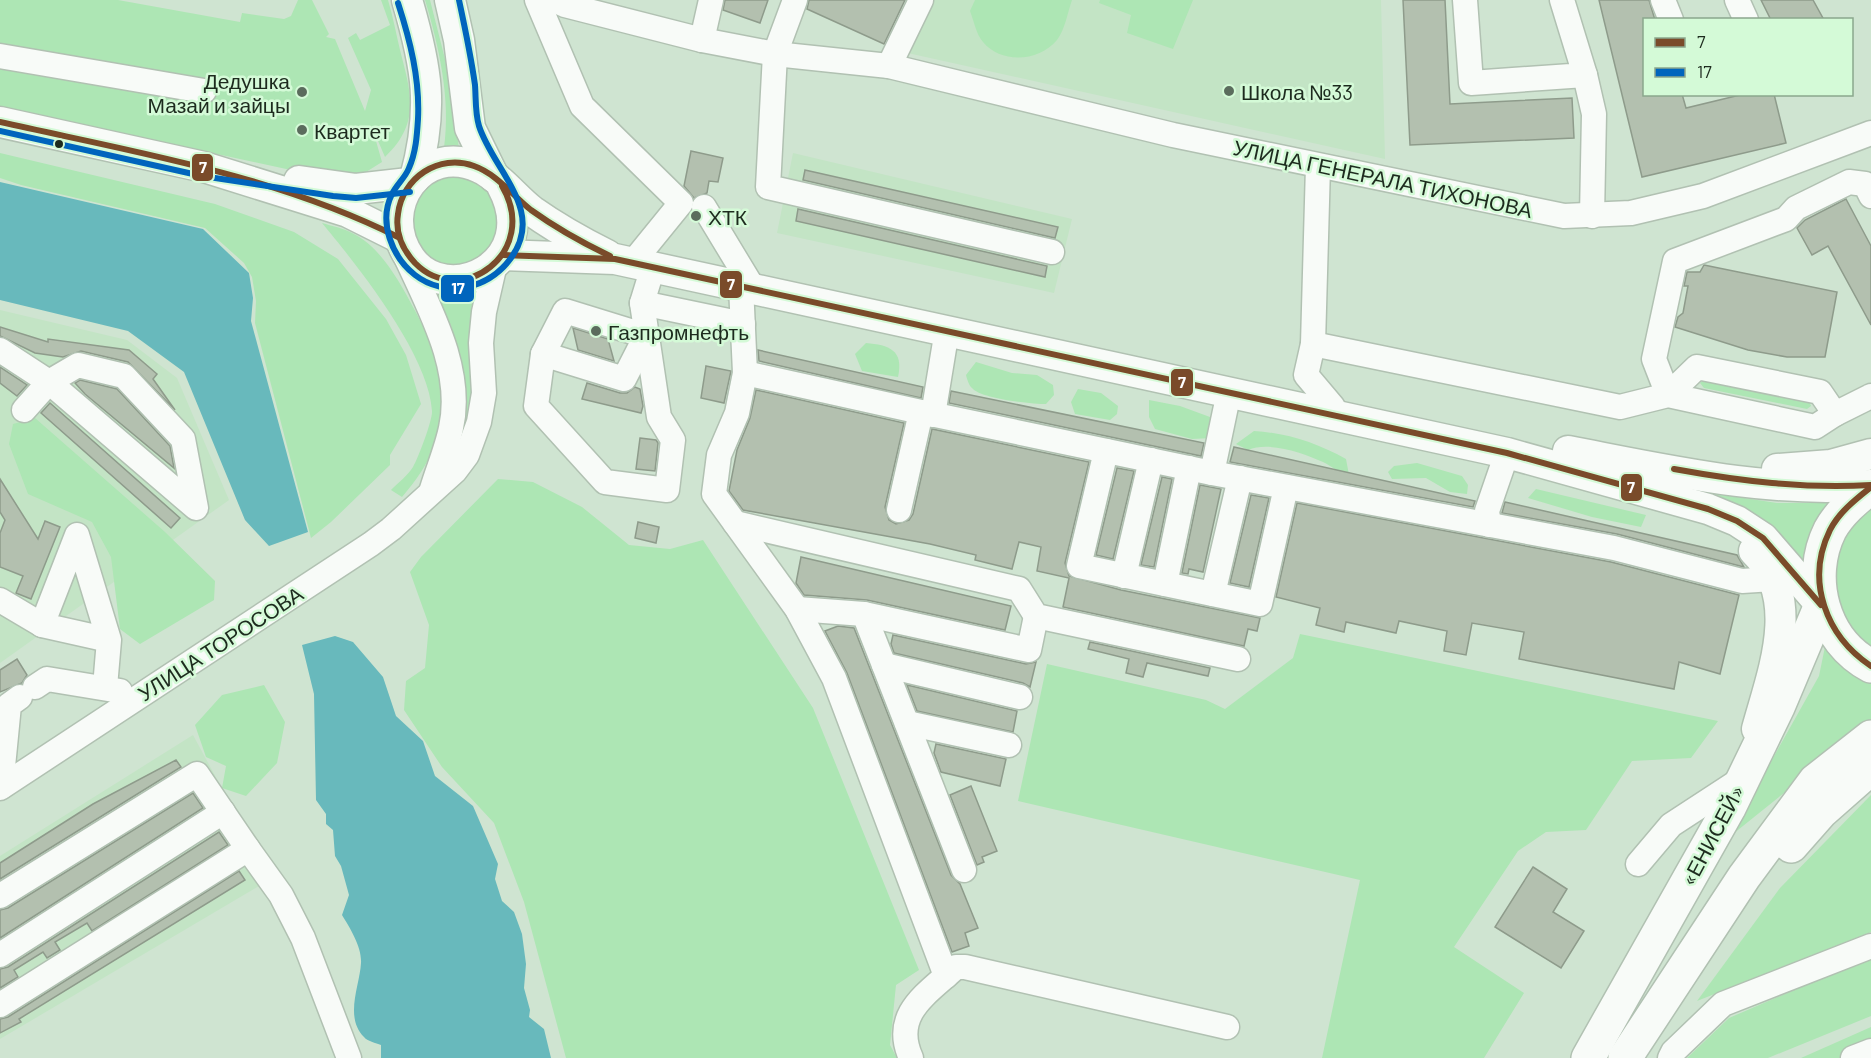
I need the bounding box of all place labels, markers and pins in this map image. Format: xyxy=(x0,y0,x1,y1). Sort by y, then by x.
place label: Дедушка Мазай и зайцы xyxy=(147,68,290,117)
place label: Школа №33 xyxy=(1241,79,1353,104)
marker: Школа №33 xyxy=(1222,84,1236,98)
marker: Дедушка Мазай и зайцы xyxy=(295,85,309,99)
place label: Квартет xyxy=(314,118,390,143)
marker: Квартет xyxy=(295,123,309,137)
unlabelled marker xyxy=(53,138,65,150)
place label: ХТК xyxy=(708,204,748,229)
marker: ХТК xyxy=(689,209,703,223)
place label: Газпромнефть xyxy=(608,319,749,344)
marker: Газпромнефть xyxy=(589,324,603,338)

